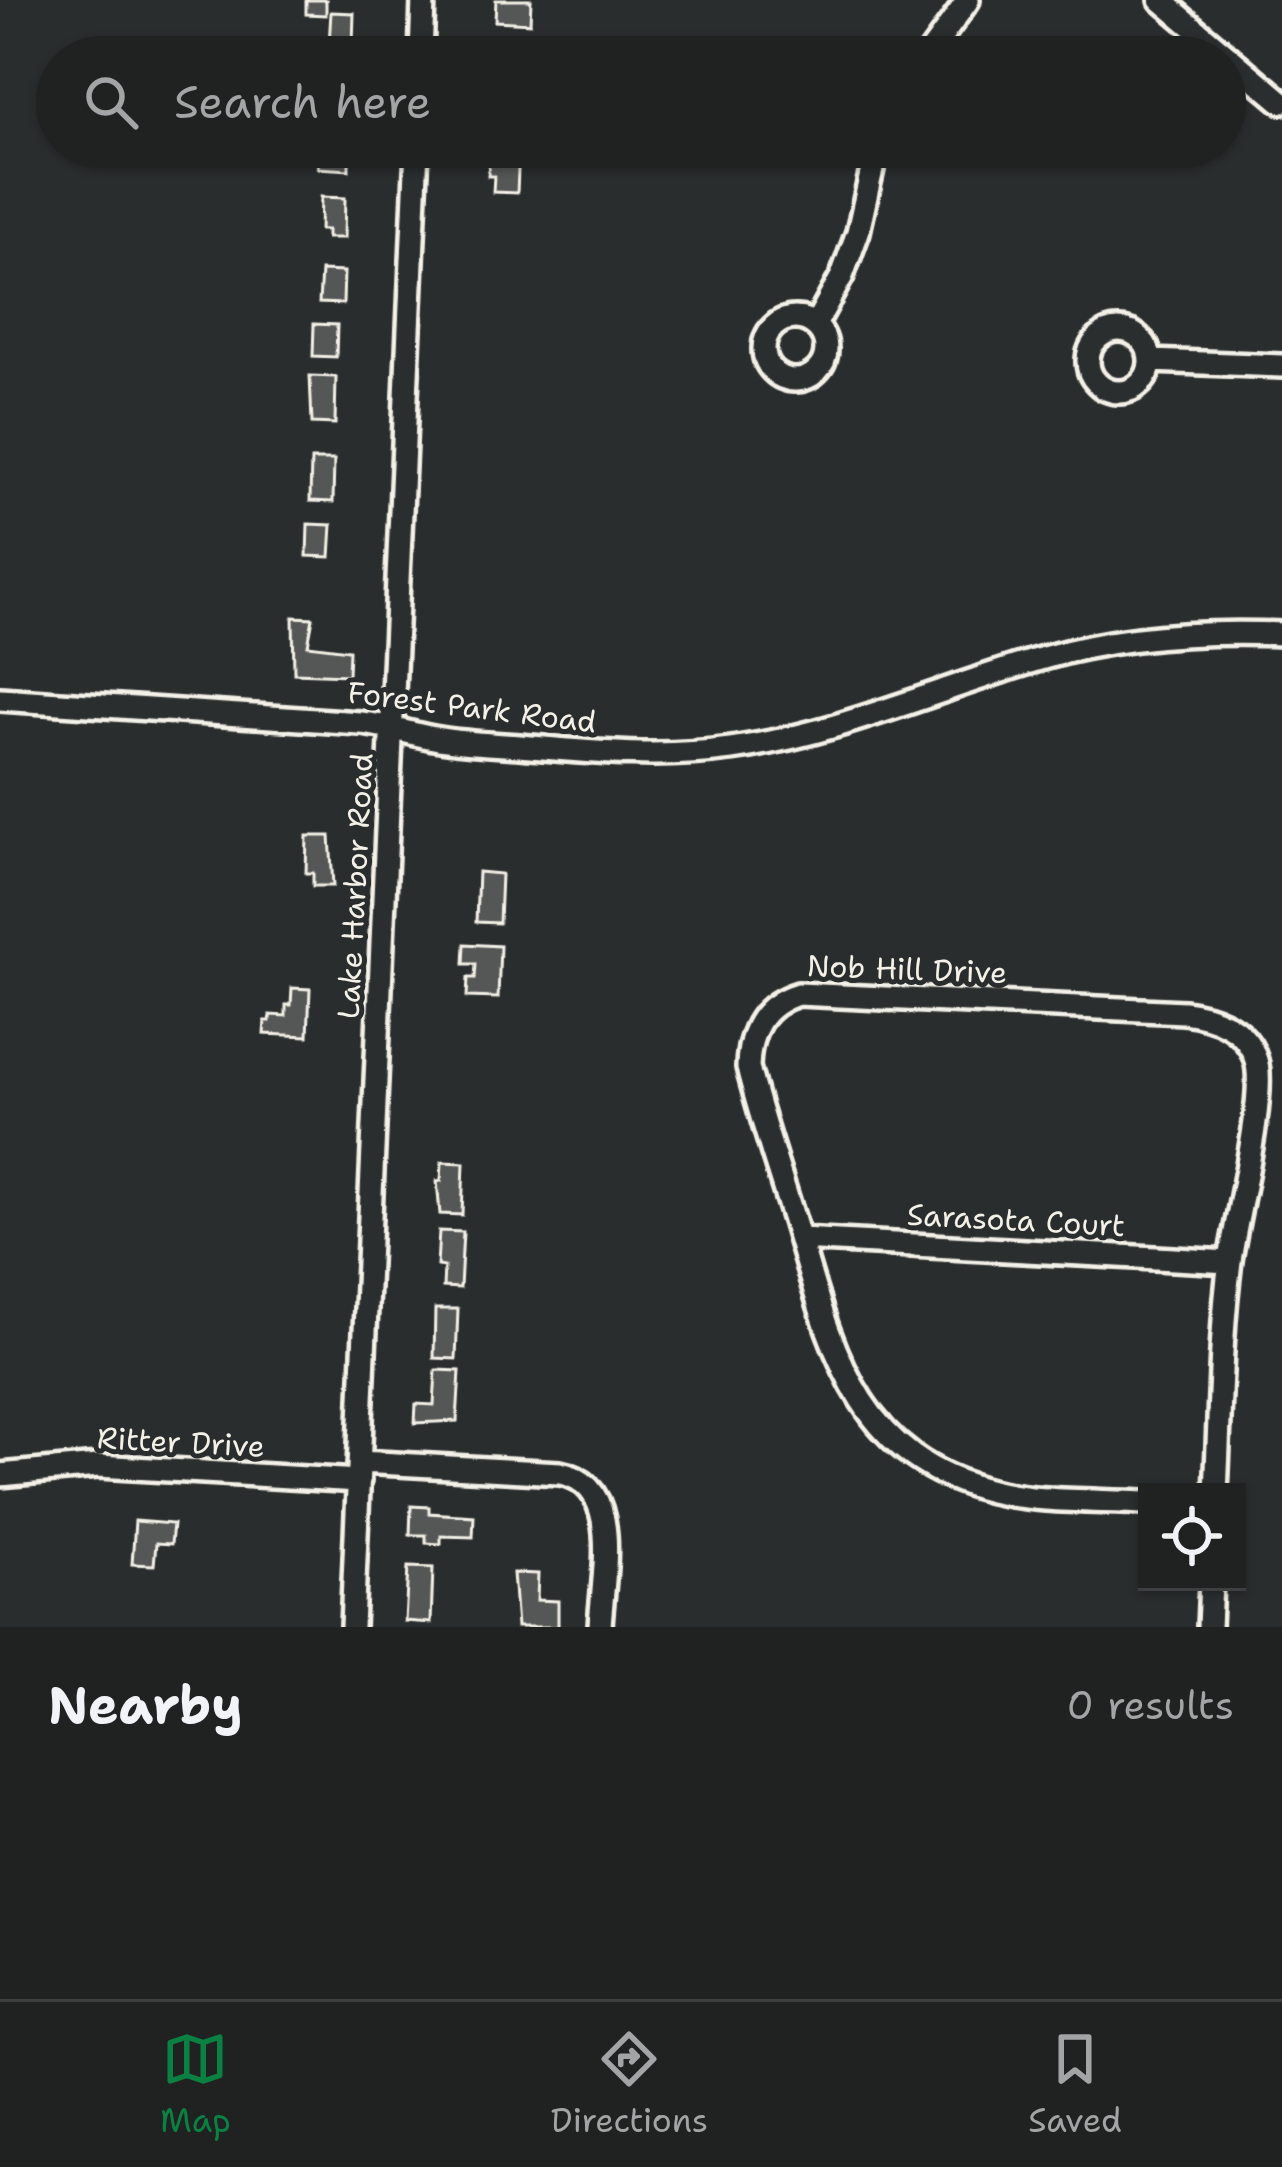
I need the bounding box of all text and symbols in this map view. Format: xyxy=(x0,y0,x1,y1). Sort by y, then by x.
search box xyxy=(36,36,1246,168)
icon: search xyxy=(78,69,144,135)
text: Search here xyxy=(174,72,431,132)
street label: Forest Park Road xyxy=(345,671,599,743)
street label: Lake Harbor Road xyxy=(328,752,382,1020)
street label: Nob Hill Drive xyxy=(806,945,1008,993)
street label: Sarasota Court xyxy=(906,1194,1126,1246)
street label: Ritter Drive xyxy=(96,1417,266,1467)
map controls xyxy=(1138,1483,1246,1591)
button: locate xyxy=(1138,1483,1246,1591)
text: Nearby xyxy=(48,1671,243,1739)
text: 0 results xyxy=(1067,1679,1234,1731)
tab: Map xyxy=(160,2026,231,2143)
tab: Directions xyxy=(551,2026,708,2143)
tab: Saved xyxy=(1028,2026,1122,2143)

